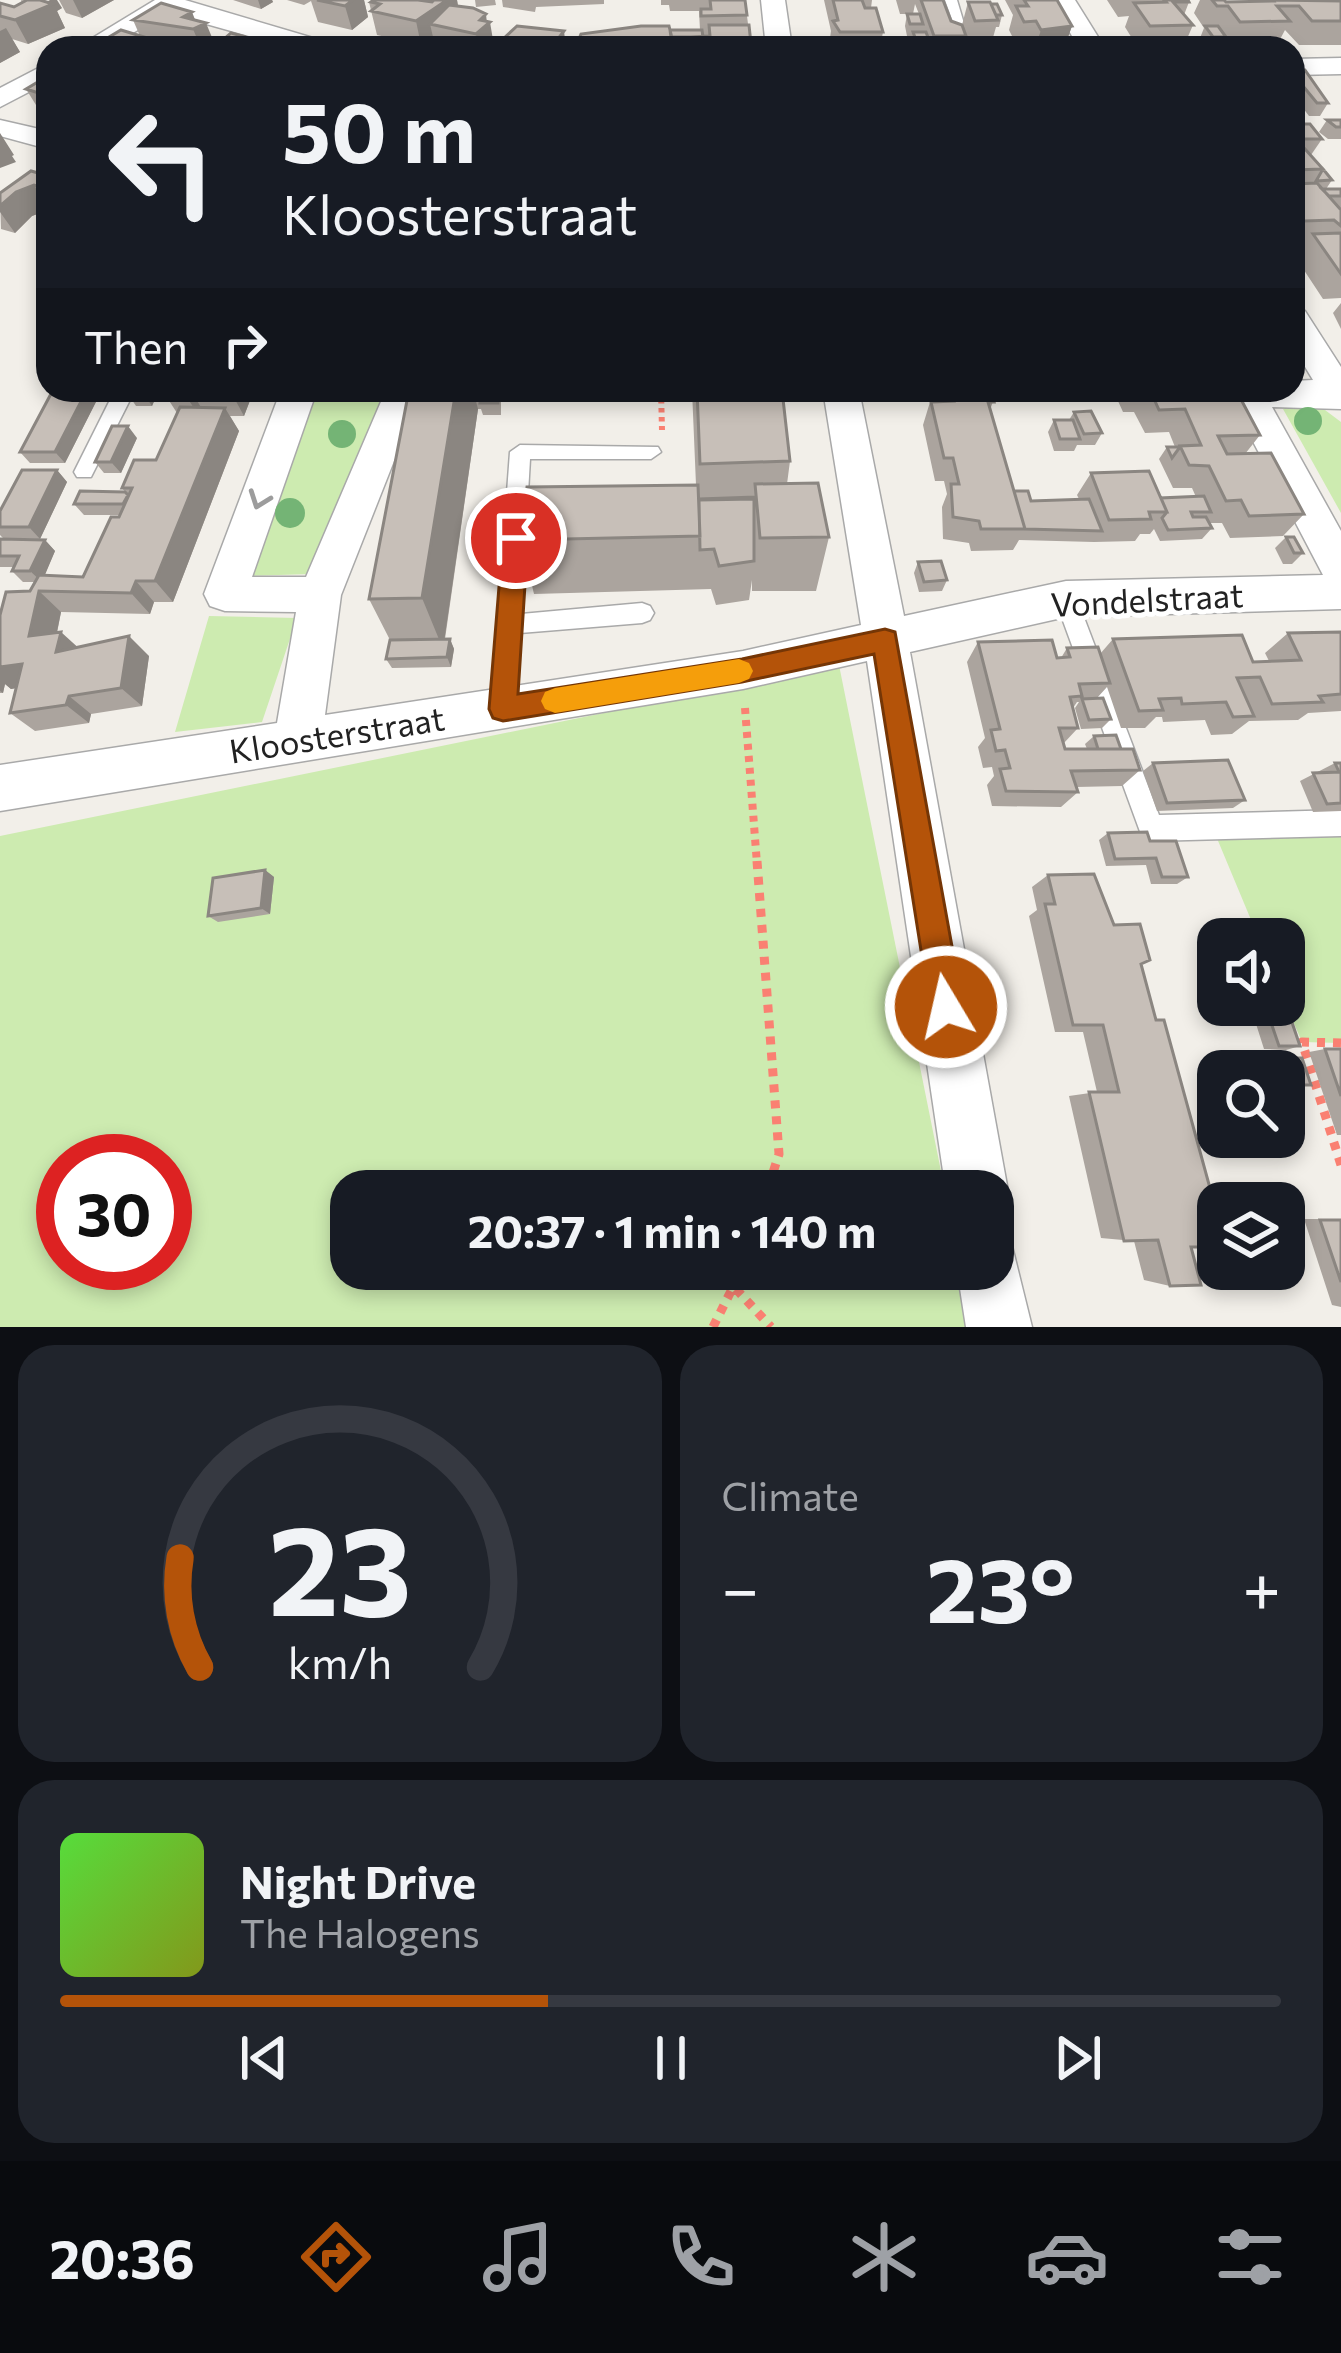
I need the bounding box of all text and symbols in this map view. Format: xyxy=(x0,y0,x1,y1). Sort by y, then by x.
text: 50 m xyxy=(282,78,476,180)
icon: left xyxy=(84,84,240,240)
text: Kloosterstraat xyxy=(282,180,637,246)
icon: right xyxy=(212,312,278,378)
text: Then xyxy=(84,318,188,373)
pin xyxy=(465,487,567,589)
one-way arrow xyxy=(249,488,273,509)
icon: arrive xyxy=(483,505,549,571)
street label: Vondelstraat xyxy=(1049,573,1244,624)
street label: Kloosterstraat xyxy=(226,696,447,771)
map controls xyxy=(1197,918,1305,1290)
button: sound xyxy=(1197,918,1305,1026)
position arrow xyxy=(883,944,1009,1070)
button: search xyxy=(1197,1050,1305,1158)
speed limit sign: 30 xyxy=(36,1134,192,1290)
button: layers xyxy=(1197,1182,1305,1290)
text: 20:37 · 1 min · 140 m xyxy=(468,1202,876,1257)
text: Climate xyxy=(722,1471,859,1519)
text: 23 xyxy=(268,1489,412,1642)
text: 23° xyxy=(926,1531,1075,1642)
text: − xyxy=(722,1546,759,1627)
text: + xyxy=(1242,1546,1281,1627)
text: km/h xyxy=(288,1634,392,1687)
text: Night Drive xyxy=(240,1853,476,1908)
text: The Halogens xyxy=(240,1908,480,1956)
icon: previous xyxy=(231,2025,297,2091)
icon: pause xyxy=(638,2025,704,2091)
icon: next xyxy=(1045,2025,1111,2091)
icon: directions xyxy=(294,2215,378,2299)
icon: music xyxy=(476,2215,560,2299)
icon: phone xyxy=(659,2215,743,2299)
icon: climate xyxy=(842,2215,926,2299)
icon: car xyxy=(1025,2215,1109,2299)
icon: filters xyxy=(1208,2215,1292,2299)
text: 20:36 xyxy=(49,2224,195,2290)

